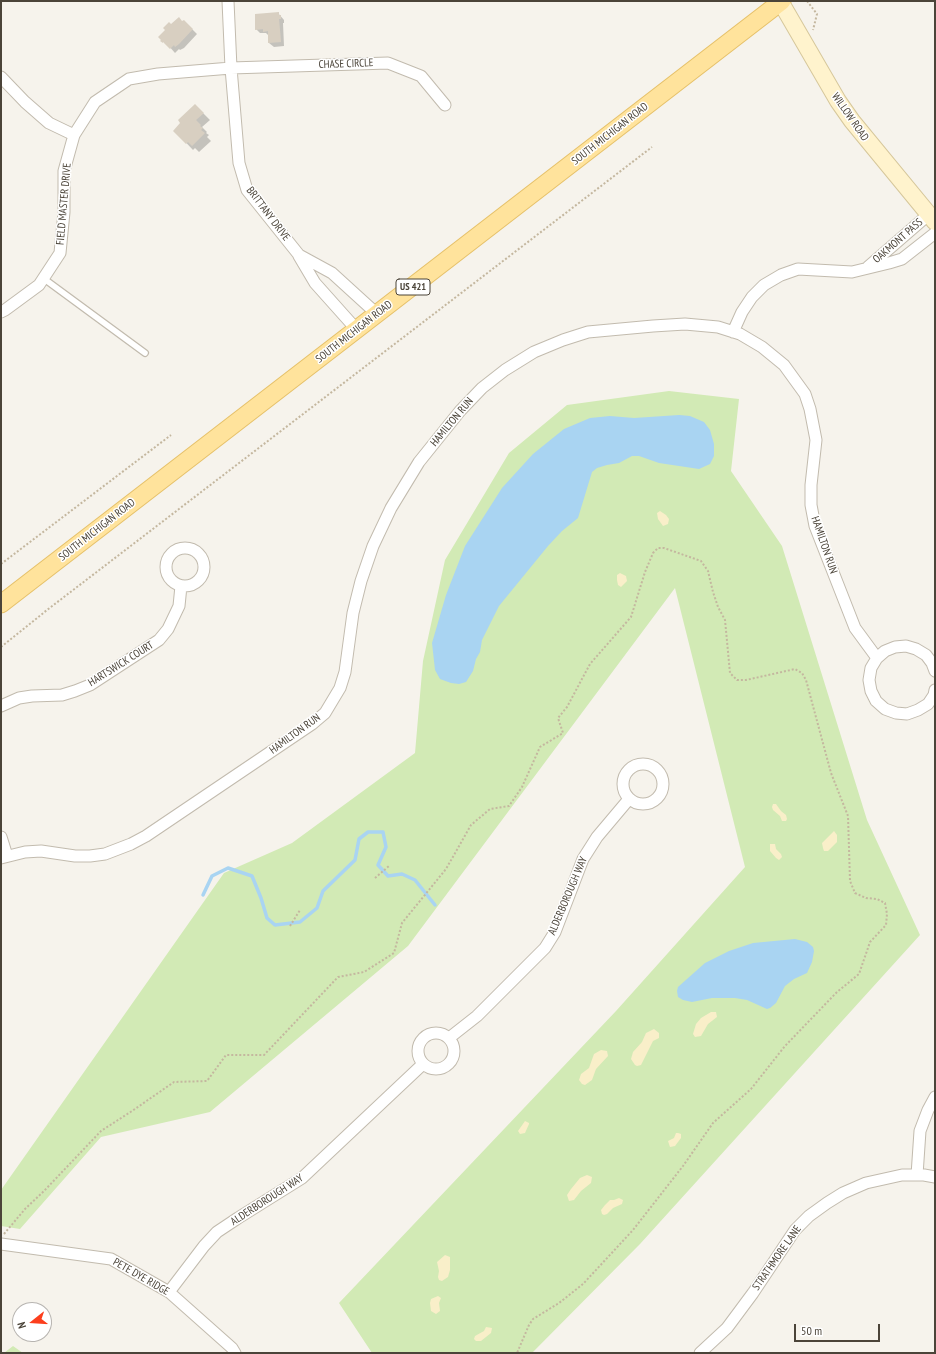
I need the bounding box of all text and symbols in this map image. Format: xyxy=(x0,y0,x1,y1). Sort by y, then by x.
street label: CHASE CIRCLE xyxy=(318,56,374,72)
street label: WILLOW ROAD xyxy=(829,90,871,144)
street label: SOUTH MICHIGAN ROAD xyxy=(569,100,651,168)
street label: FIELD MASTER DRIVE xyxy=(54,163,74,245)
street label: BRITTANY DRIVE xyxy=(243,184,293,244)
street label: OAKMONT PASS xyxy=(870,216,926,266)
road number: US 421 xyxy=(396,279,430,295)
street label: SOUTH MICHIGAN ROAD xyxy=(313,298,395,366)
street label: HAMILTON RUN xyxy=(428,395,476,449)
street label: SOUTH MICHIGAN ROAD xyxy=(56,496,138,564)
street label: HAMILTON RUN xyxy=(808,515,840,575)
street label: HARTSWICK COURT xyxy=(86,639,156,689)
street label: HAMILTON RUN xyxy=(267,711,323,757)
street label: ALDERBOROUGH WAY xyxy=(546,855,590,937)
street label: ALDERBOROUGH WAY xyxy=(228,1172,306,1228)
street label: STRATHMORE LANE xyxy=(750,1223,804,1293)
street label: PETE DYE RIDGE xyxy=(110,1256,172,1298)
north arrow xyxy=(12,1302,52,1342)
scale bar xyxy=(796,1316,882,1342)
text: N xyxy=(14,1320,29,1330)
text: 50 m xyxy=(801,1323,822,1338)

